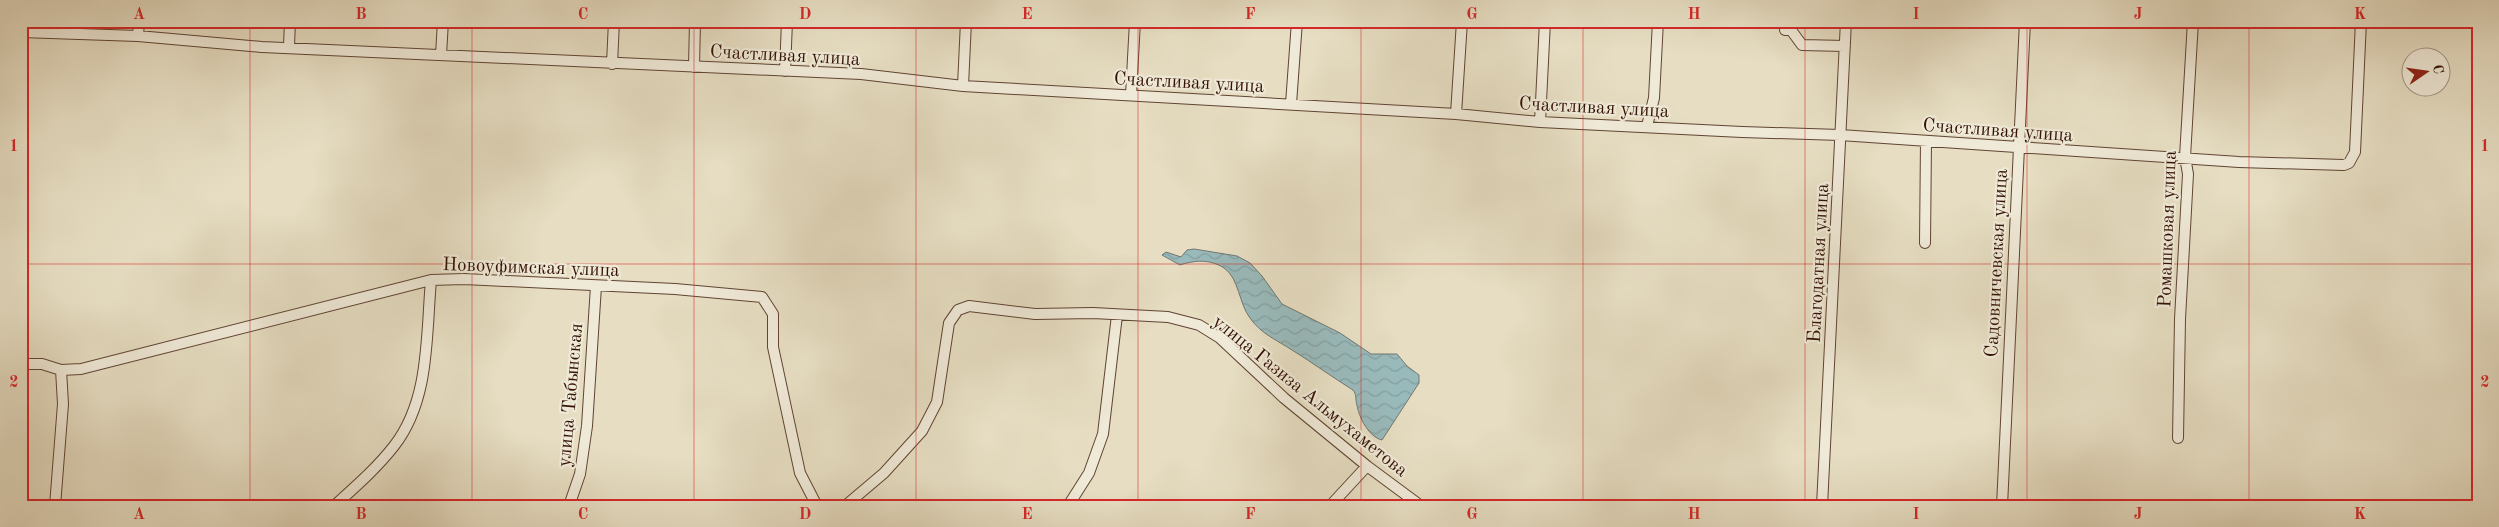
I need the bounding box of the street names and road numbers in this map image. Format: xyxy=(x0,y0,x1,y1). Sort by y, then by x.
street label: Счастливая улица xyxy=(709,43,861,70)
street label: Счастливая улица xyxy=(1113,70,1265,97)
street label: Счастливая улица xyxy=(1518,95,1670,122)
street label: Счастливая улица xyxy=(1922,117,2074,146)
street label: Ромашковая улица xyxy=(2156,150,2181,308)
street label: Садовничевская улица xyxy=(1983,168,2012,358)
street label: Благодатная улица xyxy=(1806,182,1833,343)
street label: Новоуфимская улица xyxy=(442,256,620,281)
street label: улица Газиза Альмухаметова xyxy=(1208,313,1411,482)
street label: улица Табынская xyxy=(556,322,587,468)

